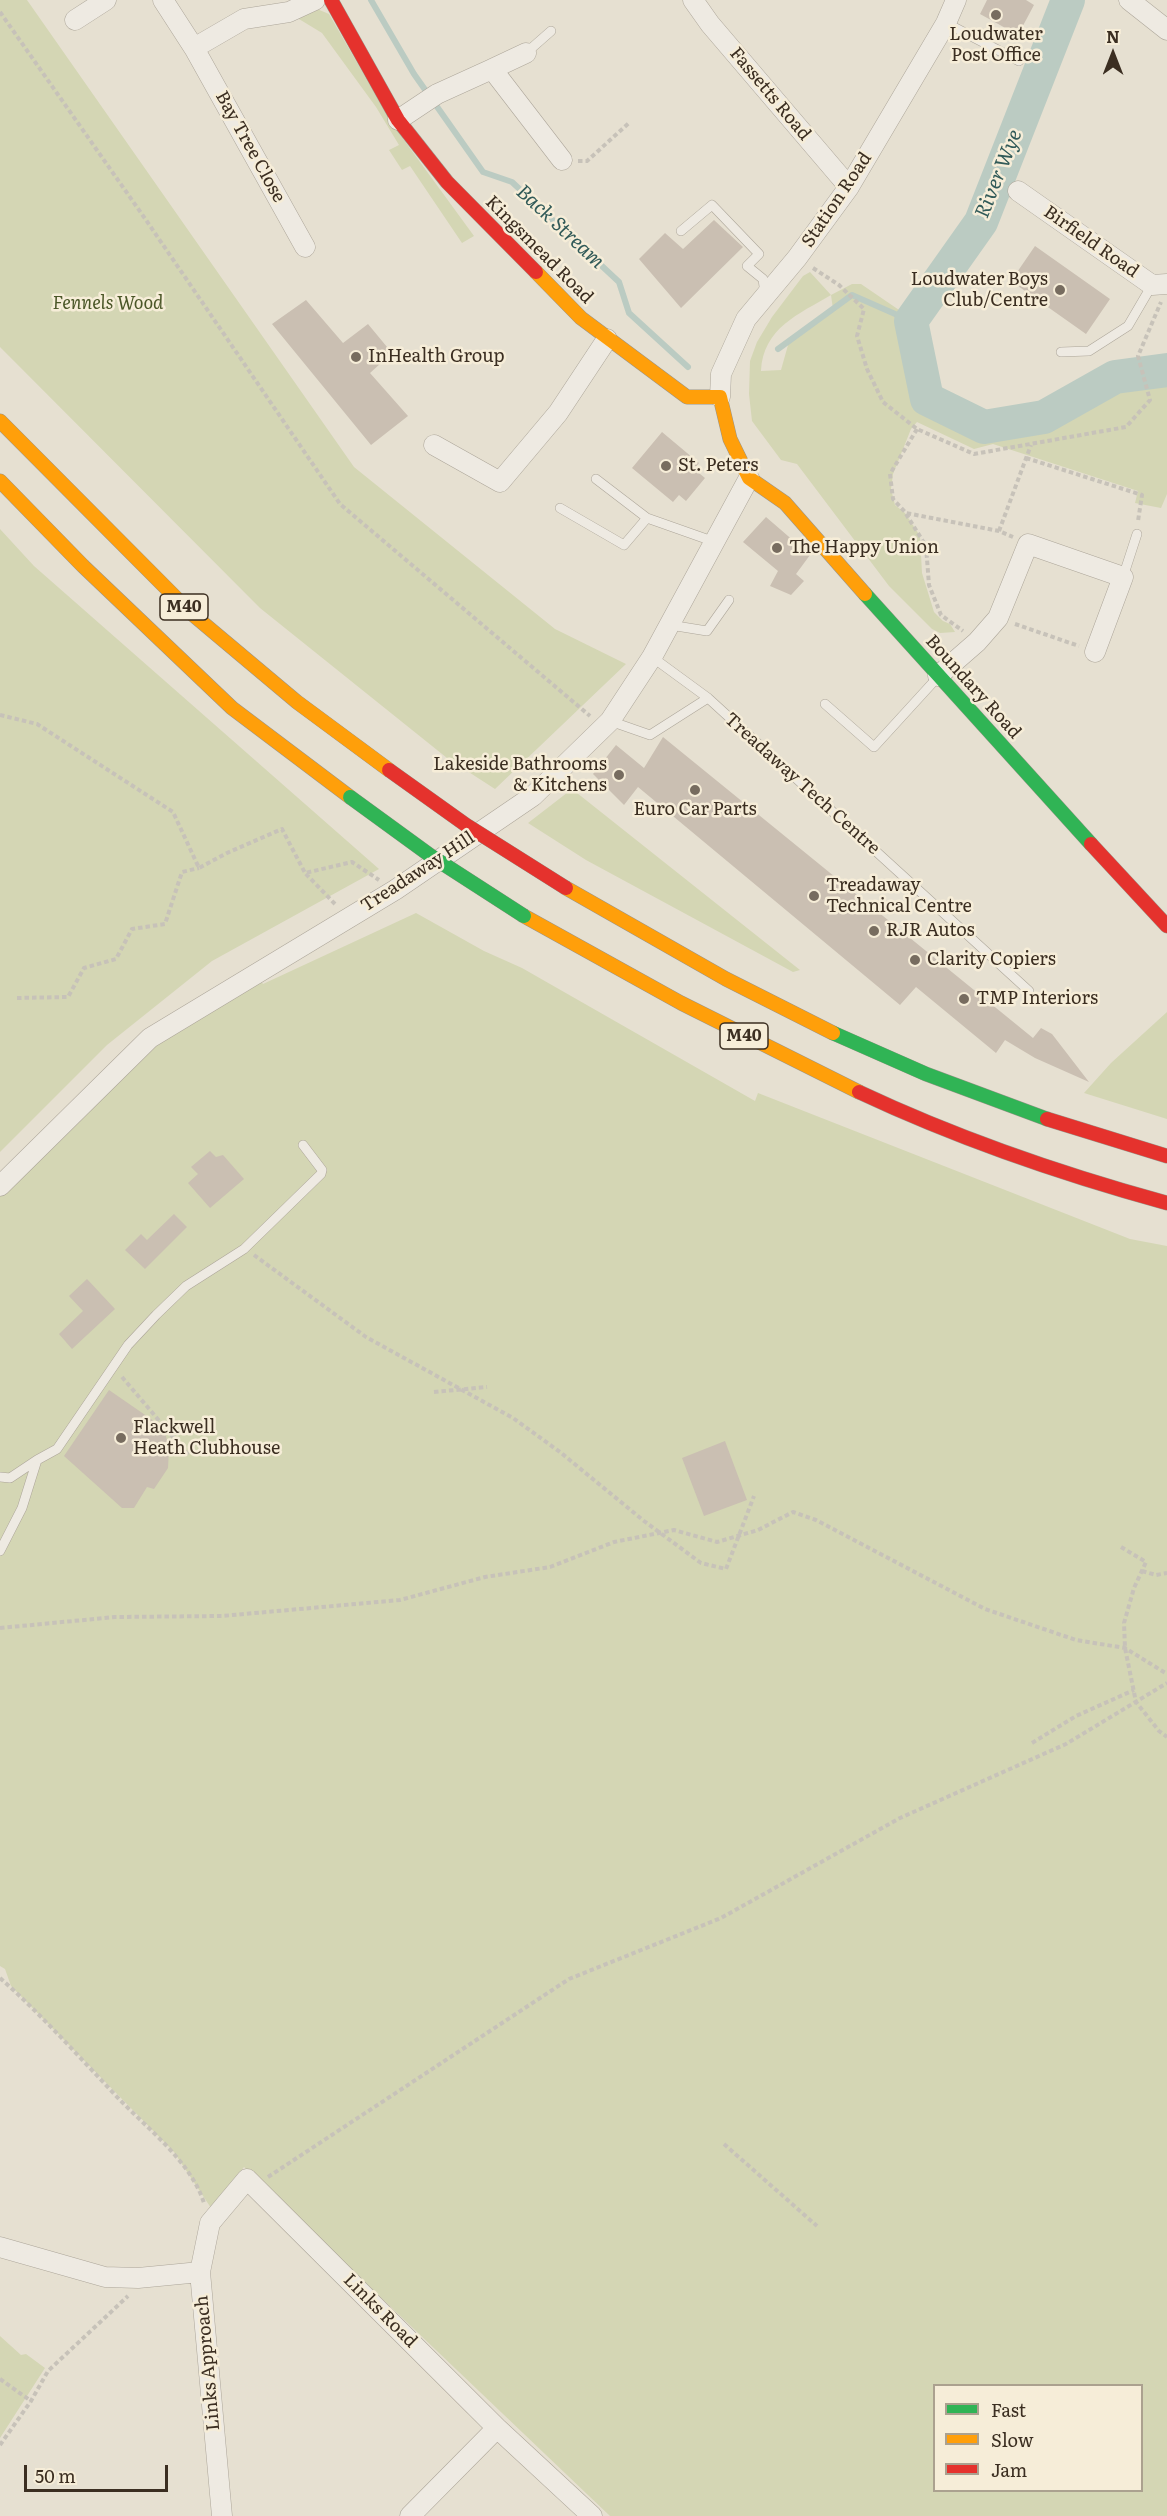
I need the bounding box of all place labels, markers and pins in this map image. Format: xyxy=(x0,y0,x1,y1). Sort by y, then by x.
marker: Loudwater Post Office xyxy=(989,8,1003,22)
place label: Loudwater Post Office xyxy=(949,24,1043,66)
place label: Loudwater Boys Club/Centre xyxy=(911,269,1048,312)
marker: Loudwater Boys Club/Centre xyxy=(1053,283,1067,297)
place label: InHealth Group xyxy=(368,346,505,368)
marker: InHealth Group xyxy=(349,350,363,364)
place label: St. Peters xyxy=(678,455,758,477)
marker: St. Peters xyxy=(659,459,673,473)
place label: The Happy Union xyxy=(789,537,939,559)
marker: The Happy Union xyxy=(770,541,784,555)
place label: Lakeside Bathrooms & Kitchens xyxy=(433,754,607,796)
marker: Lakeside Bathrooms & Kitchens xyxy=(612,768,626,782)
marker: Euro Car Parts xyxy=(688,783,702,797)
place label: Euro Car Parts xyxy=(633,799,757,821)
place label: Treadaway Technical Centre xyxy=(826,875,972,918)
marker: Treadaway Technical Centre xyxy=(807,889,821,903)
place label: RJR Autos xyxy=(886,920,975,942)
marker: RJR Autos xyxy=(867,924,881,938)
place label: Clarity Copiers xyxy=(927,949,1056,971)
marker: Clarity Copiers xyxy=(908,953,922,967)
place label: TMP Interiors xyxy=(976,988,1098,1010)
marker: TMP Interiors xyxy=(957,992,971,1006)
place label: Flackwell Heath Clubhouse xyxy=(133,1417,280,1460)
marker: Flackwell Heath Clubhouse xyxy=(114,1431,128,1445)

